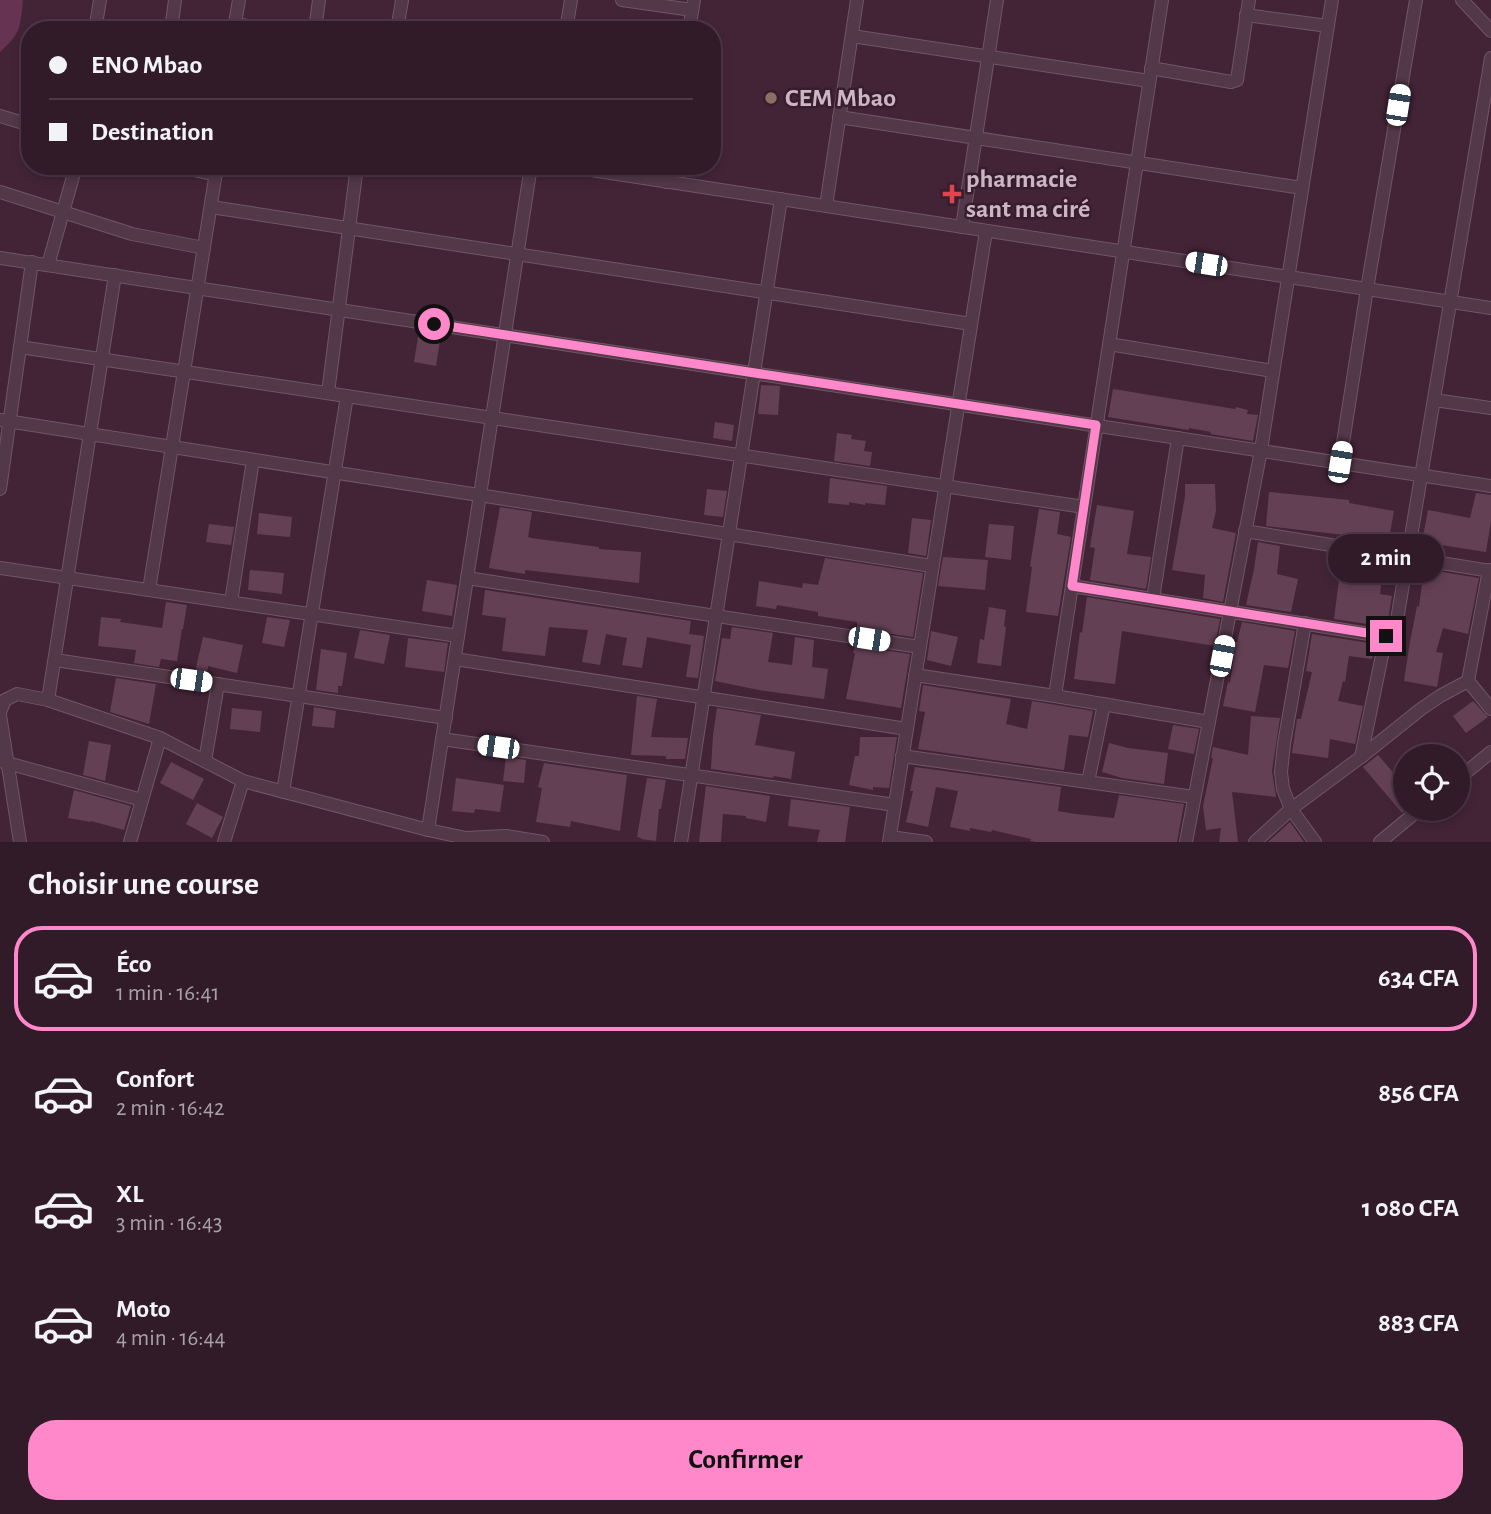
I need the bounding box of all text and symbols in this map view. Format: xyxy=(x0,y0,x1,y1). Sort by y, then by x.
text: ENO Mbao xyxy=(91,52,202,78)
car xyxy=(1385,83,1412,127)
place label: CEM Mbao xyxy=(785,85,896,111)
marker: CEM Mbao xyxy=(763,90,779,106)
text: Destination xyxy=(91,119,214,145)
place label: pharmacie sant ma ciré xyxy=(966,166,1090,222)
marker: pharmacie sant ma ciré xyxy=(944,186,960,202)
car xyxy=(1184,250,1229,278)
route start xyxy=(418,308,450,340)
car xyxy=(1327,440,1354,484)
callout: 2 min xyxy=(1328,534,1444,584)
text: 2 min xyxy=(1360,547,1412,570)
route end xyxy=(1370,620,1402,652)
car xyxy=(847,625,892,653)
car xyxy=(1208,633,1237,679)
car xyxy=(169,667,214,693)
car xyxy=(476,734,521,760)
map controls xyxy=(1393,744,1470,821)
button: locate xyxy=(1393,744,1470,821)
text: Choisir une course xyxy=(28,868,259,900)
icon: car xyxy=(32,947,95,1010)
text: Éco xyxy=(116,951,152,977)
text: 634 CFA xyxy=(1378,965,1459,991)
text: 1 min · 16:41 xyxy=(116,982,219,1005)
icon: car xyxy=(32,1062,95,1125)
text: Confort xyxy=(116,1066,194,1092)
text: 856 CFA xyxy=(1378,1080,1459,1106)
text: 2 min · 16:42 xyxy=(116,1097,224,1120)
icon: car xyxy=(32,1177,95,1240)
text: XL xyxy=(116,1181,143,1207)
text: 1 080 CFA xyxy=(1362,1195,1459,1221)
text: 3 min · 16:43 xyxy=(116,1212,223,1235)
icon: car xyxy=(32,1292,95,1355)
text: Moto xyxy=(116,1296,171,1322)
text: 883 CFA xyxy=(1378,1310,1459,1336)
text: 4 min · 16:44 xyxy=(116,1327,226,1350)
button: Confirmer xyxy=(28,1420,1463,1500)

